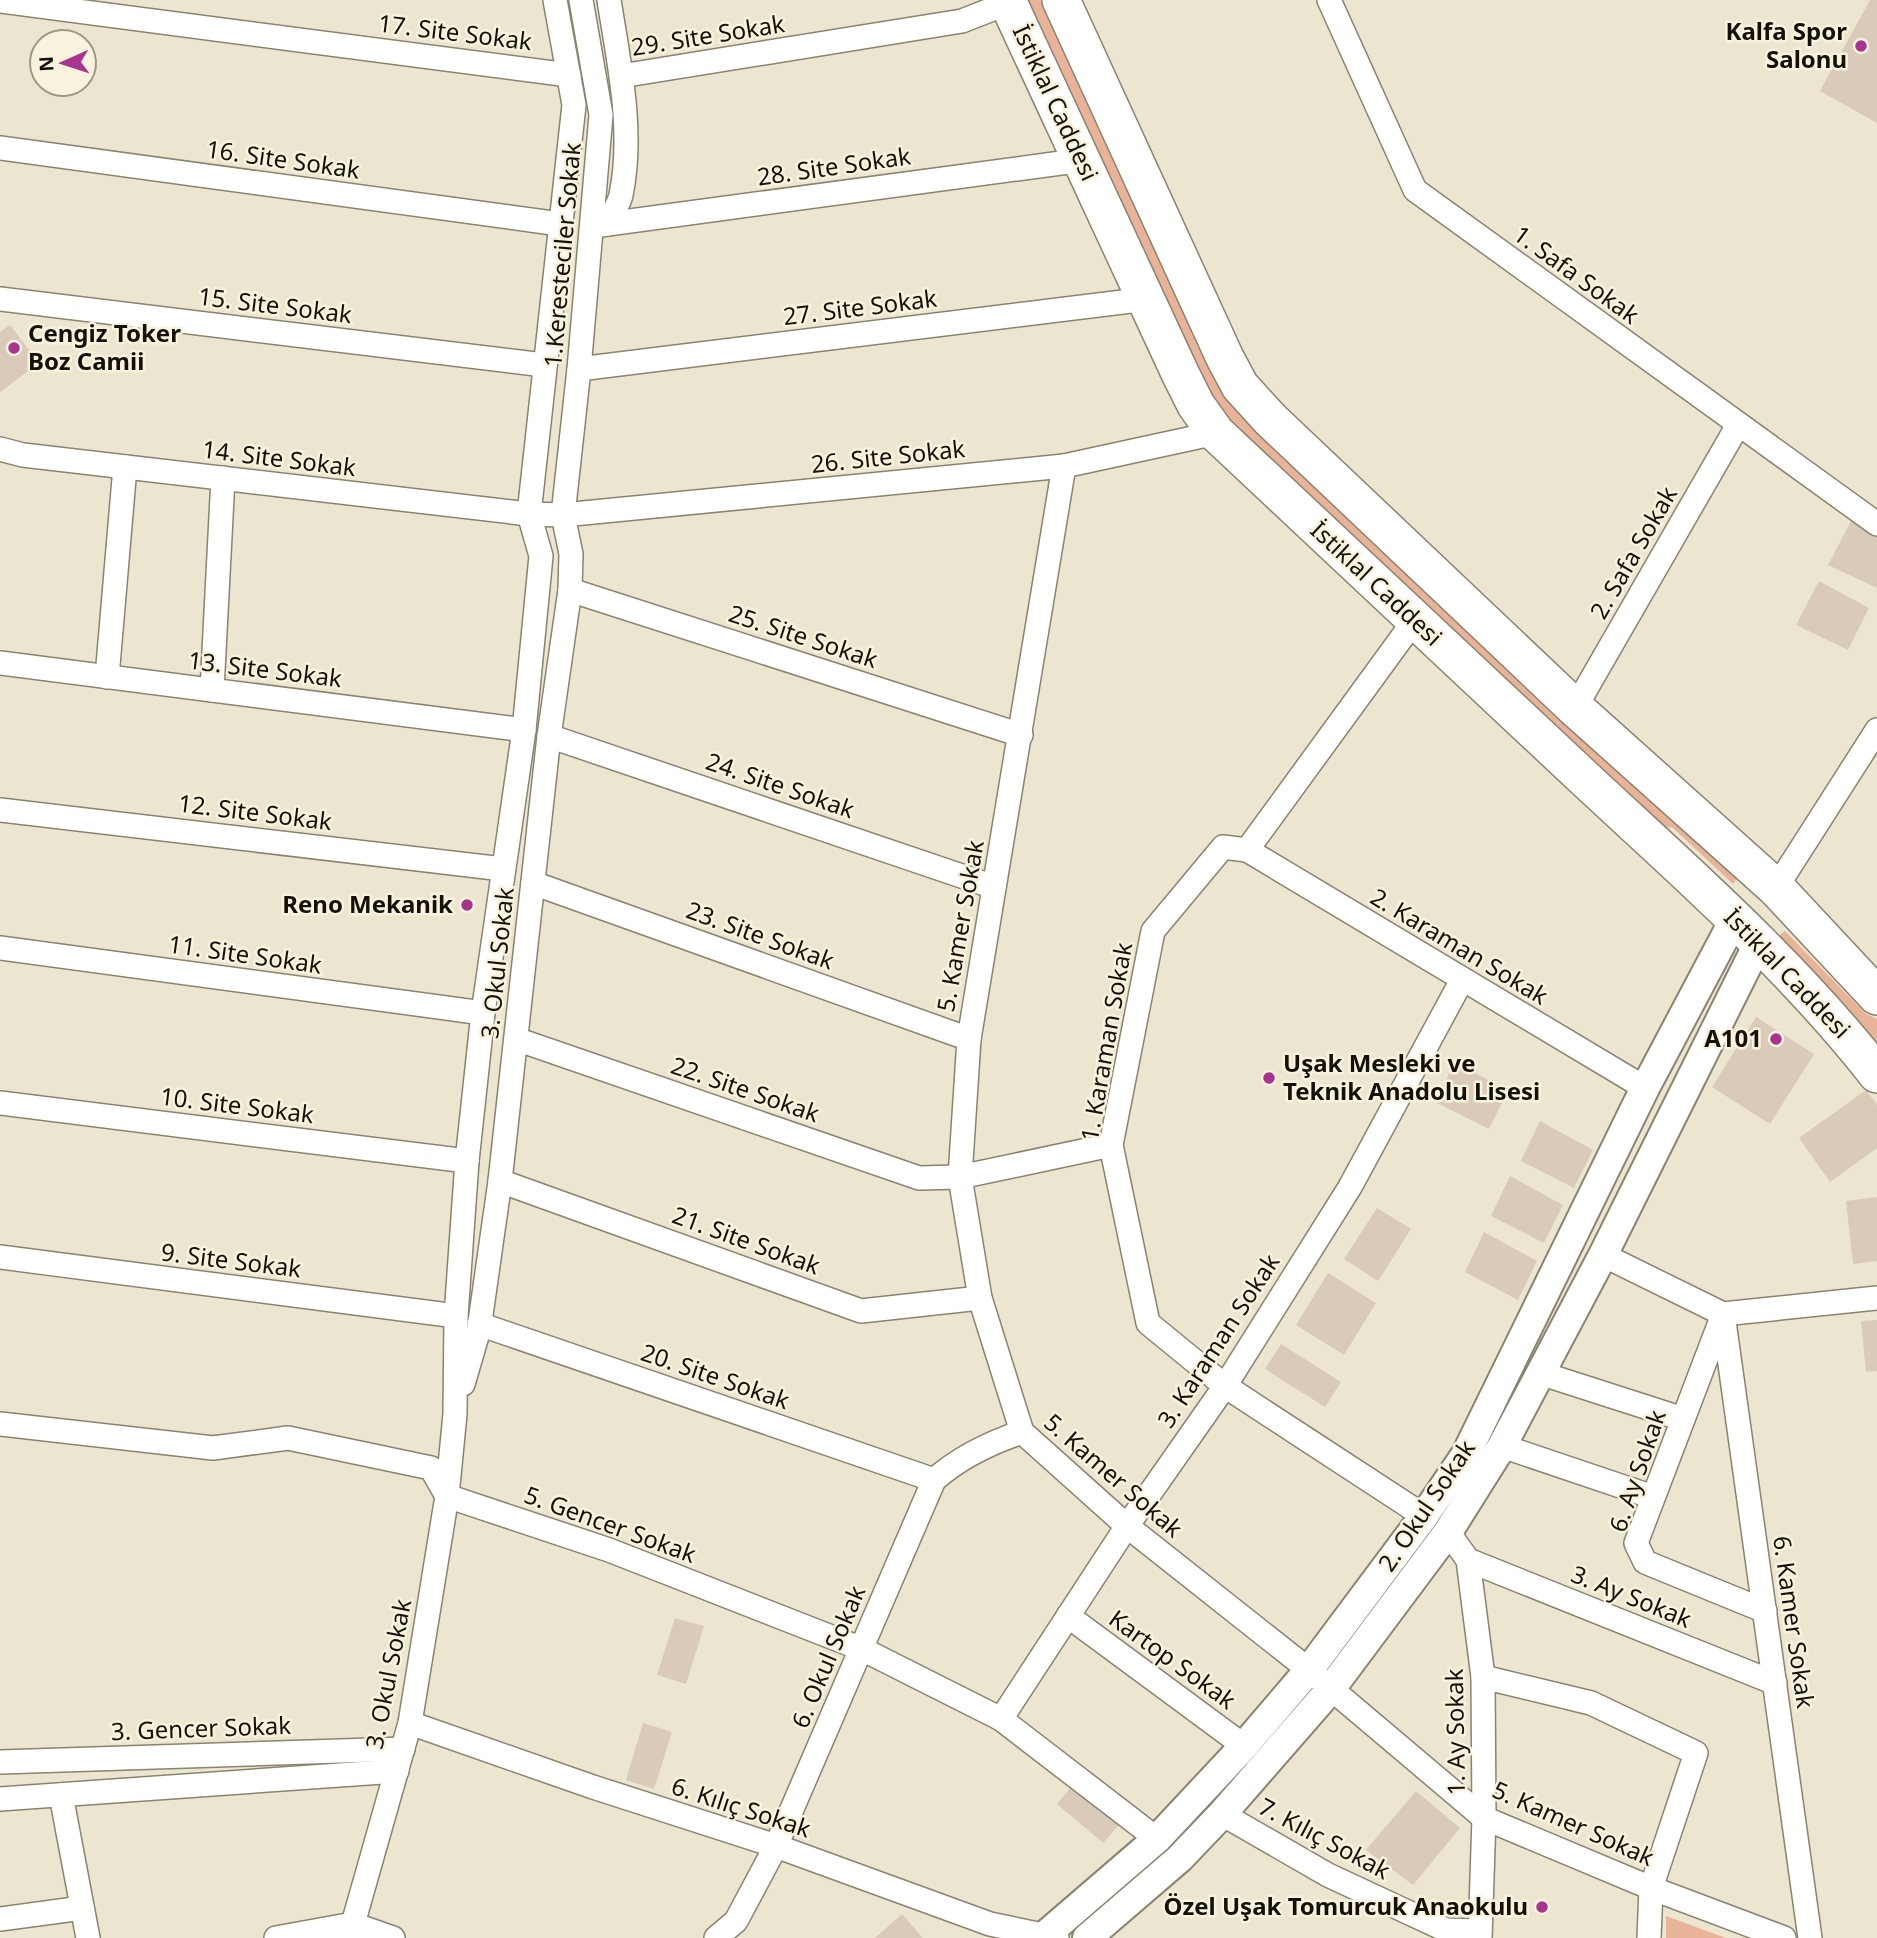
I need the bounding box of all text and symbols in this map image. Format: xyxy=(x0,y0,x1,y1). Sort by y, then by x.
street label: 17. Site Sokak xyxy=(376,6,534,57)
street label: 29. Site Sokak xyxy=(629,6,787,63)
place label: Kalfa Spor Salonu xyxy=(1726,14,1847,75)
street label: İstiklal Caddesi xyxy=(1006,19,1107,186)
north arrow xyxy=(28,28,98,98)
marker: Kalfa Spor Salonu xyxy=(1853,38,1869,54)
text: N xyxy=(33,55,59,72)
street label: 16. Site Sokak xyxy=(204,131,362,186)
street label: 28. Site Sokak xyxy=(755,138,913,193)
street label: 1.Keresteciler Sokak xyxy=(535,141,588,369)
street label: 1. Safa Sokak xyxy=(1507,217,1647,331)
street label: 15. Site Sokak xyxy=(196,279,354,330)
street label: 27. Site Sokak xyxy=(781,281,939,332)
place label: Cengiz Toker Boz Camii xyxy=(28,316,181,377)
marker: Cengiz Toker Boz Camii xyxy=(6,340,22,356)
street label: 26. Site Sokak xyxy=(809,431,967,480)
street label: 14. Site Sokak xyxy=(200,432,358,483)
street label: 2. Safa Sokak xyxy=(1581,480,1684,624)
street label: İstiklal Caddesi xyxy=(1304,513,1450,653)
street label: 25. Site Sokak xyxy=(725,596,882,675)
street label: 13. Site Sokak xyxy=(186,643,344,694)
street label: 24. Site Sokak xyxy=(702,744,859,825)
street label: 12. Site Sokak xyxy=(176,786,334,837)
street label: 5. Kamer Sokak xyxy=(928,837,991,1014)
street label: 2. Karaman Sokak xyxy=(1365,880,1555,1012)
street label: 3. Okul Sokak xyxy=(472,885,521,1040)
place label: Reno Mekanik xyxy=(282,887,453,920)
street label: 23. Site Sokak xyxy=(682,893,839,977)
marker: Reno Mekanik xyxy=(459,897,475,913)
street label: İstiklal Caddesi xyxy=(1718,901,1859,1045)
street label: 11. Site Sokak xyxy=(166,926,324,981)
street label: 1. Karaman Sokak xyxy=(1072,940,1139,1144)
place label: A101 xyxy=(1704,1021,1762,1054)
marker: A101 xyxy=(1768,1031,1784,1047)
place label: Uşak Mesleki ve Teknik Anadolu Lisesi xyxy=(1283,1046,1540,1107)
street label: 22. Site Sokak xyxy=(667,1048,824,1129)
marker: Uşak Mesleki ve Teknik Anadolu Lisesi xyxy=(1261,1070,1277,1086)
street label: 10. Site Sokak xyxy=(158,1079,316,1130)
street label: 21. Site Sokak xyxy=(668,1198,825,1282)
street label: 9. Site Sokak xyxy=(159,1235,303,1285)
street label: 3. Karaman Sokak xyxy=(1149,1247,1287,1434)
street label: 20. Site Sokak xyxy=(637,1335,794,1416)
street label: 5. Kamer Sokak xyxy=(1038,1405,1190,1544)
street label: 6. Ay Sokak xyxy=(1600,1405,1673,1536)
street label: 2. Okul Sokak xyxy=(1370,1433,1482,1577)
street label: 5. Gencer Sokak xyxy=(520,1477,701,1570)
street label: 6. Kamer Sokak xyxy=(1766,1534,1823,1710)
street label: 3. Ay Sokak xyxy=(1566,1557,1697,1635)
street label: 6. Okul Sokak xyxy=(783,1580,873,1733)
street label: 3. Okul Sokak xyxy=(357,1596,418,1751)
street label: Kartop Sokak xyxy=(1103,1602,1243,1716)
street label: 1. Ay Sokak xyxy=(1437,1668,1472,1796)
street label: 3. Gencer Sokak xyxy=(110,1708,292,1747)
street label: 6. Kılıç Sokak xyxy=(668,1769,815,1845)
street label: 5. Kamer Sokak xyxy=(1488,1772,1660,1873)
street label: 7. Kılıç Sokak xyxy=(1253,1789,1396,1886)
place label: Özel Uşak Tomurcuk Anaokulu xyxy=(1163,1889,1528,1922)
marker: Özel Uşak Tomurcuk Anaokulu xyxy=(1534,1899,1550,1915)

